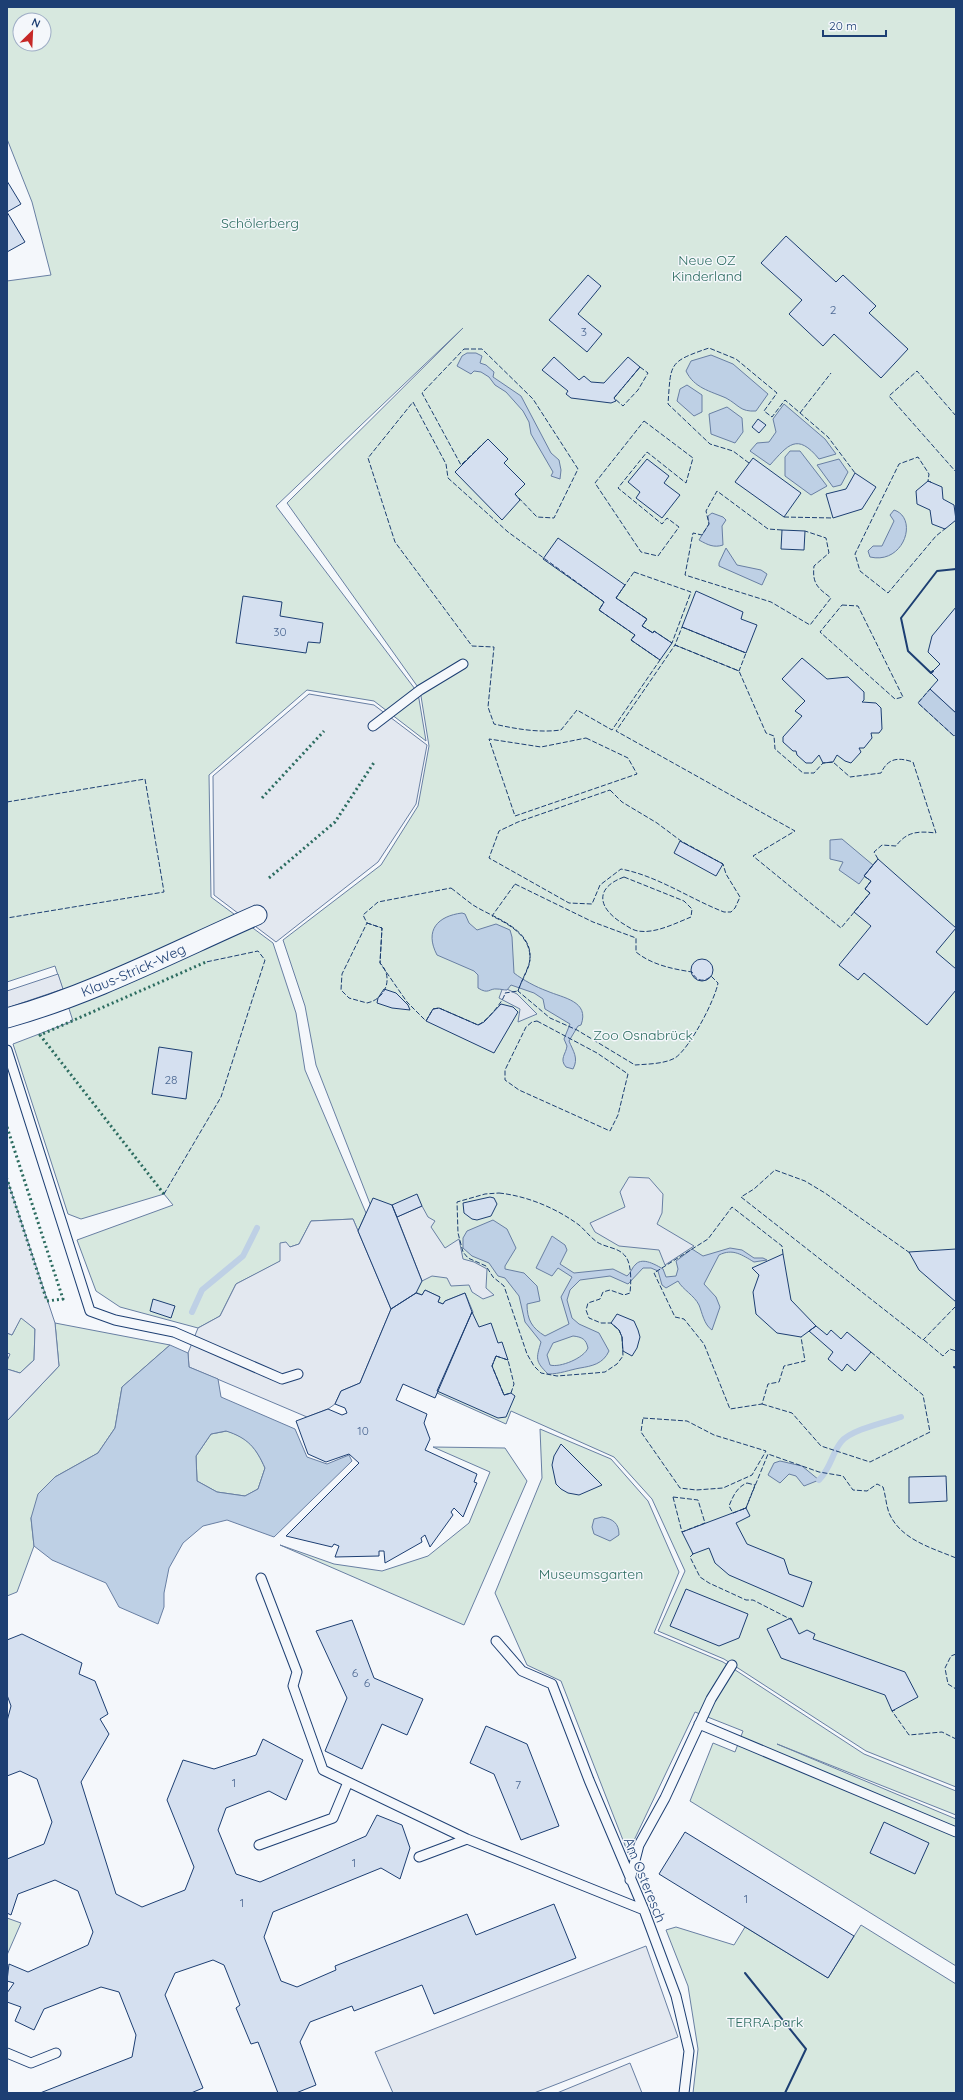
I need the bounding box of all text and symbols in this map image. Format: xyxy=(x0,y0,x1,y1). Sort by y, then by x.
north arrow xyxy=(12,12,52,52)
scale bar xyxy=(823,12,886,38)
text: N xyxy=(30,15,43,31)
text: 20 m xyxy=(829,18,857,33)
park label: Schölerberg xyxy=(221,214,299,232)
park label: Neue OZ Kinderland xyxy=(672,251,742,285)
house number: 2 xyxy=(830,302,837,317)
house number: 3 xyxy=(581,324,587,339)
house number: 30 xyxy=(273,624,287,639)
street label: Klaus-Strick-Weg xyxy=(78,940,188,1001)
park label: Zoo Osnabrück xyxy=(593,1026,693,1044)
house number: 28 xyxy=(164,1072,178,1087)
house number: 10 xyxy=(357,1423,369,1438)
park label: Museumsgarten xyxy=(539,1565,643,1583)
house number: 6 xyxy=(352,1665,359,1680)
house number: 6 xyxy=(364,1675,371,1690)
house number: 1 xyxy=(232,1775,236,1790)
house number: 7 xyxy=(515,1777,521,1792)
street label: Am Osteresch xyxy=(620,1835,670,1925)
house number: 1 xyxy=(352,1855,356,1870)
house number: 1 xyxy=(744,1891,748,1906)
house number: 1 xyxy=(240,1895,244,1910)
park label: TERRA.park xyxy=(727,2013,803,2031)

